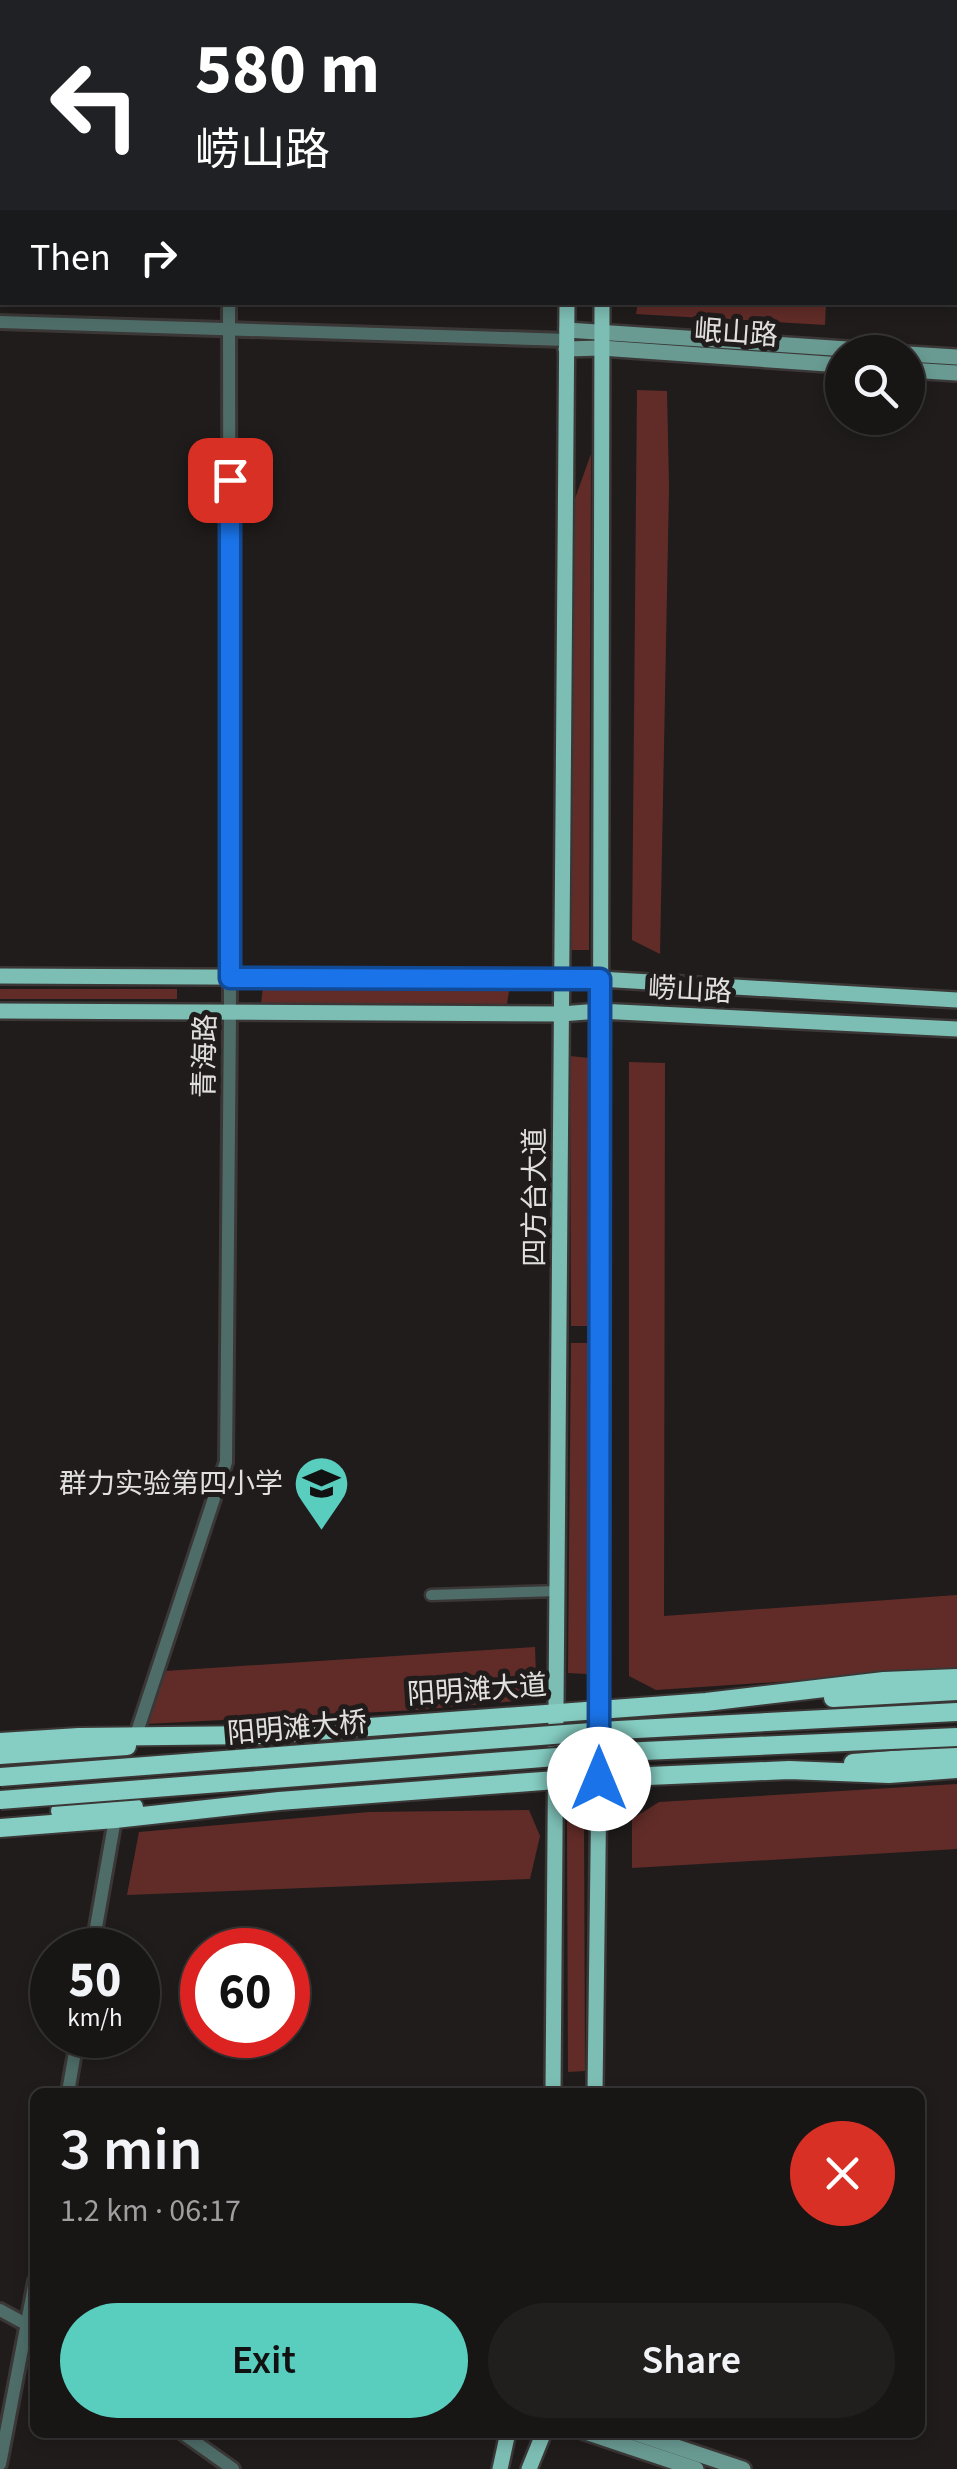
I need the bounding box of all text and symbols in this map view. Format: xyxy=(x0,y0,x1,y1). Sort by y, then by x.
text: 580 m xyxy=(195,20,380,120)
icon: left xyxy=(30,40,160,170)
text: 崂山路 xyxy=(195,119,330,183)
icon: right xyxy=(131,230,186,285)
text: Then xyxy=(30,231,111,285)
street label: 岷山路 xyxy=(693,310,779,356)
map controls xyxy=(825,335,925,435)
button: search xyxy=(825,335,925,435)
pin xyxy=(188,438,273,523)
icon: arrive xyxy=(203,453,258,508)
street label: 崂山路 xyxy=(647,968,733,1012)
street label: 青海路 xyxy=(184,1014,226,1098)
street label: 四方台大道 xyxy=(515,1127,555,1267)
school or university icon: 群力实验第四小学 xyxy=(292,1454,352,1533)
place label: 群力实验第四小学 xyxy=(59,1464,283,1504)
street label: 阳明滩大道 xyxy=(406,1665,548,1715)
street label: 阳明滩大桥 xyxy=(226,1702,368,1754)
position arrow xyxy=(547,1727,651,1831)
speed limit sign: 60 xyxy=(180,1928,310,2058)
text: 50 xyxy=(69,1945,121,2016)
text: km/h xyxy=(67,2000,123,2036)
text: 3 min xyxy=(60,2108,203,2193)
button: close xyxy=(790,2121,895,2226)
text: 1.2 km · 06:17 xyxy=(60,2188,241,2234)
button: Exit xyxy=(60,2303,468,2418)
button: Share xyxy=(488,2303,895,2418)

